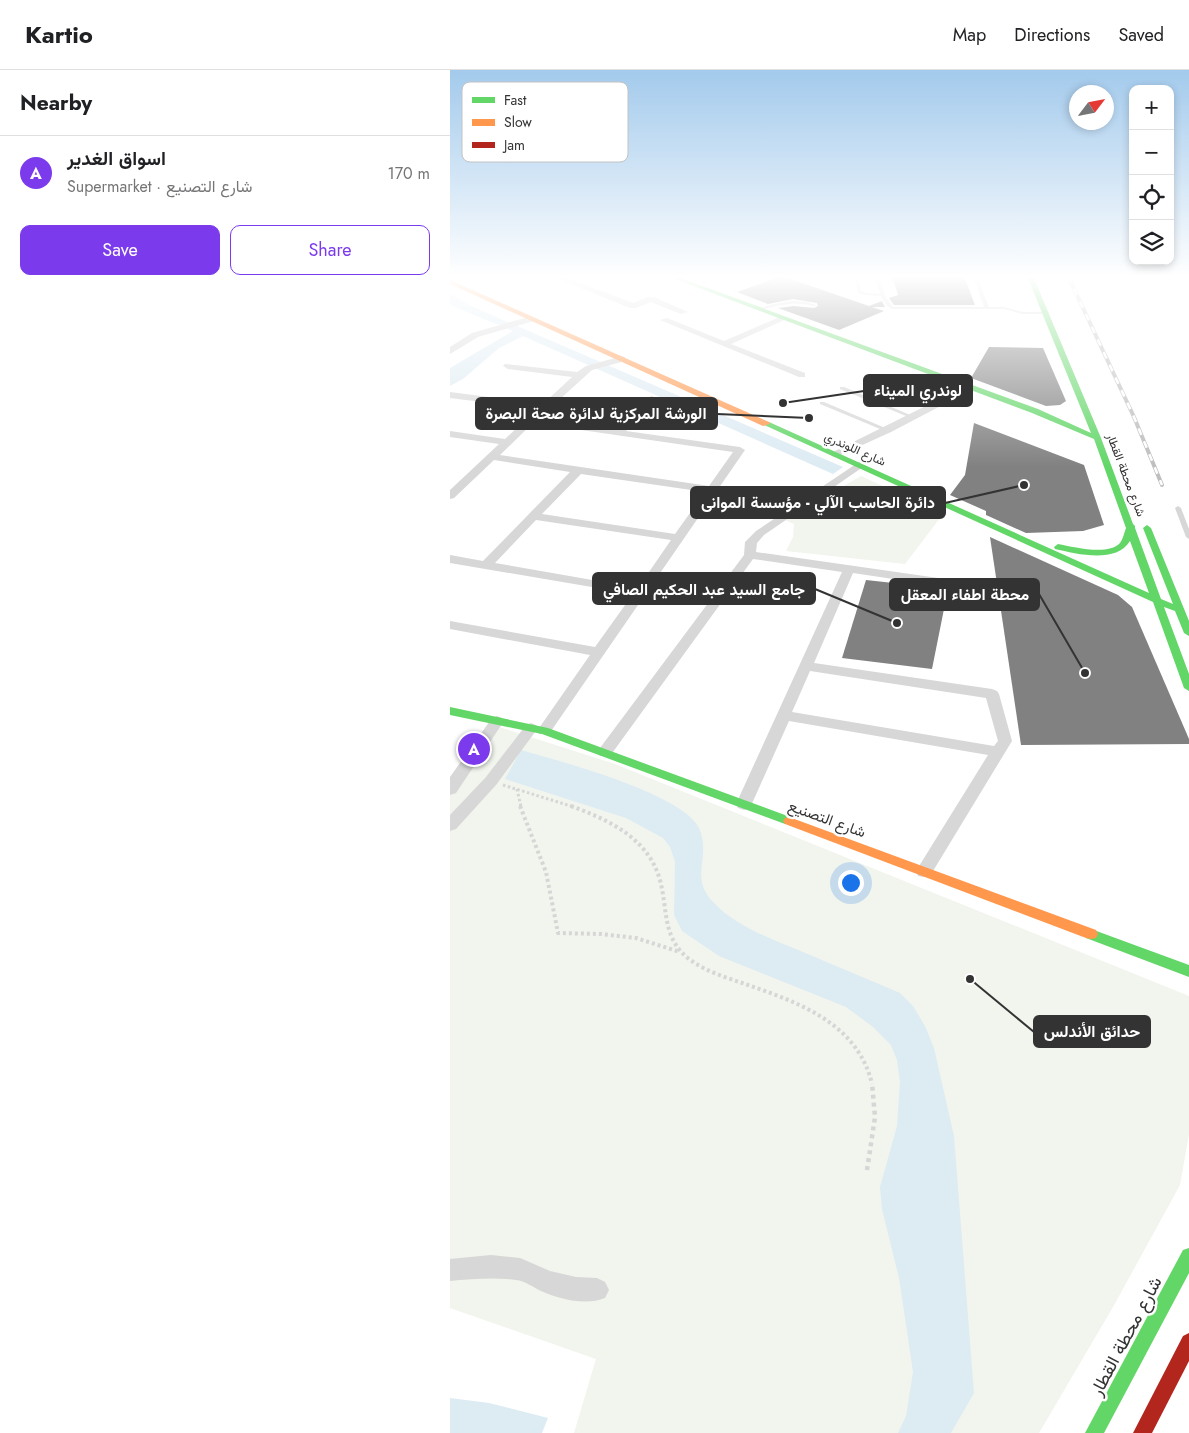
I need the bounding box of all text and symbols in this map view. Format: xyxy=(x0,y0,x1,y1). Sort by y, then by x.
text: Kartio xyxy=(25,17,93,52)
text: Map xyxy=(953,22,986,48)
text: Directions xyxy=(1014,22,1090,48)
text: Saved xyxy=(1118,22,1164,48)
legend xyxy=(462,82,628,162)
north arrow xyxy=(1069,85,1114,130)
map controls xyxy=(1129,85,1174,265)
button: + xyxy=(1129,85,1174,130)
text: Nearby xyxy=(20,88,92,118)
text: Fast xyxy=(504,90,527,110)
text: Slow xyxy=(504,112,532,132)
button: − xyxy=(1129,130,1174,175)
text: Jam xyxy=(502,135,525,155)
text: اسواق الغدير xyxy=(67,145,166,172)
text: A xyxy=(30,162,42,185)
text: 170 m xyxy=(388,162,430,185)
text: Supermarket · شارع التصنيع xyxy=(67,175,252,198)
button: locate xyxy=(1129,175,1174,220)
button: layers xyxy=(1129,220,1174,265)
button: Save xyxy=(20,225,220,275)
button: Share xyxy=(230,225,430,275)
callout: لوندري الميناء xyxy=(864,375,972,406)
text: لوندري الميناء xyxy=(874,379,962,404)
callout: الورشة المركزية لدائرة صحة البصرة xyxy=(476,398,717,429)
text: الورشة المركزية لدائرة صحة البصرة xyxy=(485,402,707,425)
street label: شارع اللوندري xyxy=(821,427,889,471)
street label: شارع محطة القطار xyxy=(1102,430,1150,519)
callout: دائرة الحاسب الآلي - مؤسسة الموانى xyxy=(691,487,945,518)
text: دائرة الحاسب الآلي - مؤسسة الموانى xyxy=(701,491,935,516)
callout: جامع السيد عبد الحكيم الصافي xyxy=(593,573,815,604)
text: جامع السيد عبد الحكيم الصافي xyxy=(603,578,805,603)
callout: محطة اطفاء المعقل xyxy=(890,579,1039,610)
text: محطة اطفاء المعقل xyxy=(901,583,1030,606)
pin: A xyxy=(458,730,490,768)
street label: شارع التصنيع xyxy=(785,795,869,843)
your location xyxy=(838,870,864,896)
callout: حدائق الأندلس xyxy=(1034,1016,1150,1047)
text: حدائق الأندلس xyxy=(1044,1020,1140,1043)
street label: شارع محطة القطار xyxy=(1083,1272,1168,1401)

